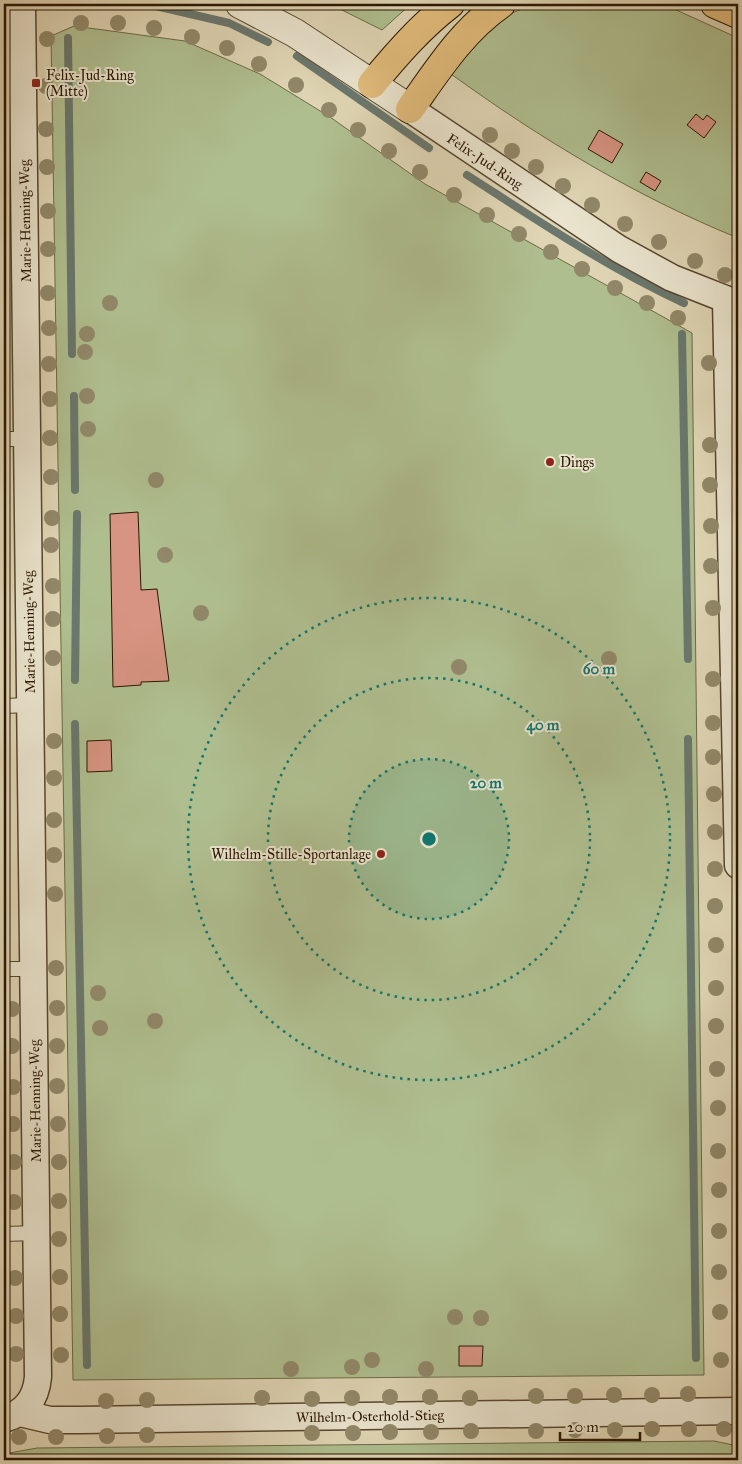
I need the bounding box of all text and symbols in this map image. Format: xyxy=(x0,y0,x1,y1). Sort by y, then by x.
place label: Felix-Jud-Ring (Mitte) xyxy=(46,67,134,101)
marker: Felix-Jud-Ring (Mitte) xyxy=(30,77,42,89)
street label: Felix-Jud-Ring xyxy=(443,130,526,194)
street label: Marie-Henning-Weg xyxy=(16,159,35,282)
place label: Dings xyxy=(560,454,594,471)
marker: Dings xyxy=(544,456,556,468)
street label: Marie-Henning-Weg xyxy=(20,570,39,693)
text: 60 m xyxy=(583,660,616,678)
text: 40 m xyxy=(527,716,560,735)
text: 20 m xyxy=(470,774,502,792)
centre of rings xyxy=(420,830,438,848)
place label: Wilhelm-Stille-Sportanlage xyxy=(211,846,371,863)
marker: Wilhelm-Stille-Sportanlage xyxy=(375,848,387,860)
street label: Marie-Henning-Weg xyxy=(26,1039,45,1162)
street label: Wilhelm-Osterhold-Stieg xyxy=(296,1407,445,1426)
scale bar xyxy=(560,1409,640,1441)
text: 20 m xyxy=(567,1418,599,1436)

